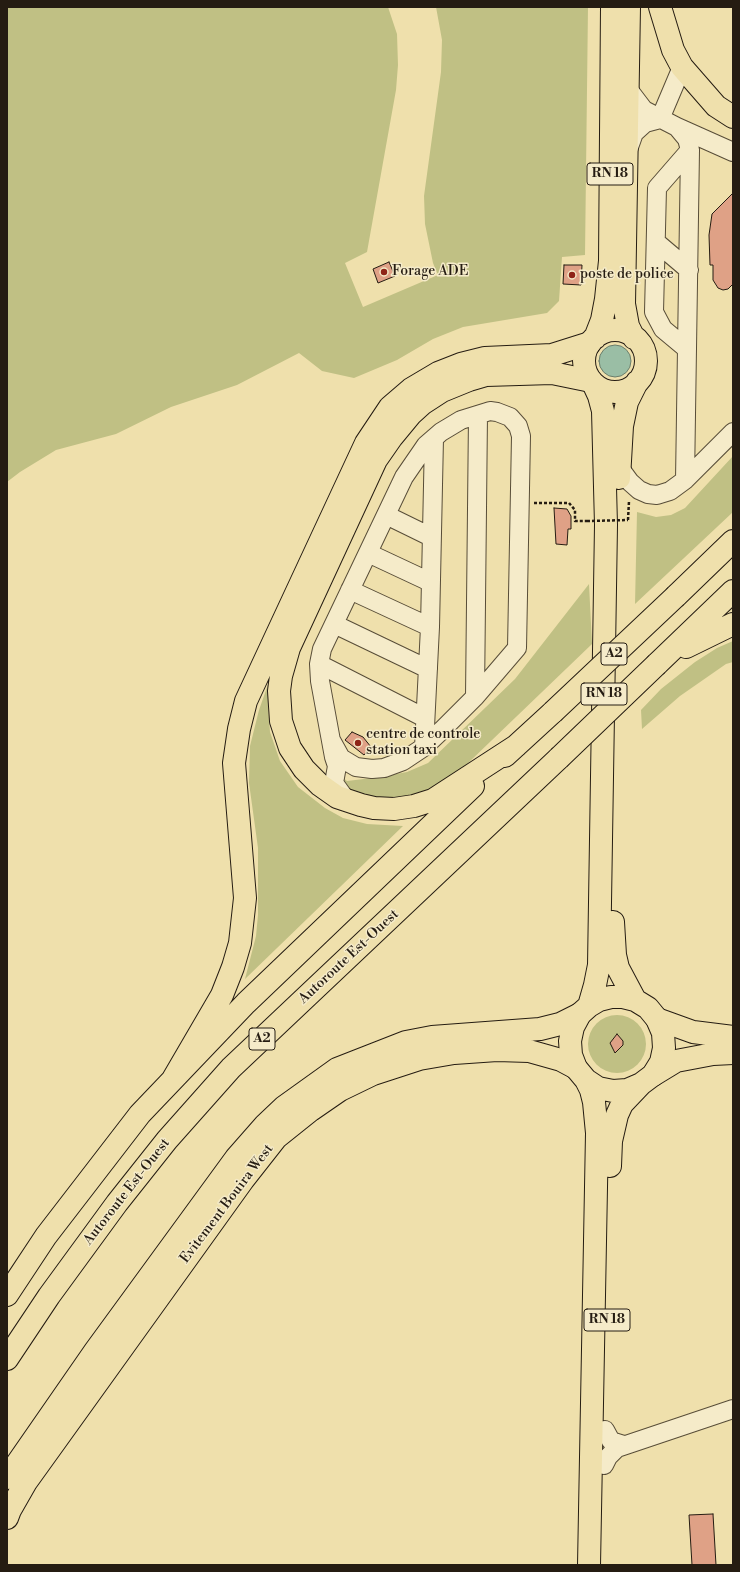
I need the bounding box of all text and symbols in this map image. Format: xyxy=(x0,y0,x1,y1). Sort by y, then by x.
road number: RN 18 xyxy=(587,163,633,185)
place label: Forage ADE xyxy=(392,264,468,280)
marker: Forage ADE xyxy=(379,267,389,277)
place label: poste de police xyxy=(580,267,674,283)
marker: poste de police xyxy=(567,270,577,280)
road number: A2 xyxy=(601,643,627,665)
road number: RN 18 xyxy=(581,683,627,705)
place label: centre de controle station taxi xyxy=(366,727,480,760)
marker: centre de controle station taxi xyxy=(353,738,363,748)
street label: Autoroute Est-Ouest xyxy=(296,906,402,1008)
road number: A2 xyxy=(249,1028,275,1050)
street label: Autoroute Est-Ouest xyxy=(80,1135,174,1249)
street label: Evitement Bouira West xyxy=(177,1141,277,1267)
road number: RN 18 xyxy=(584,1309,630,1331)

